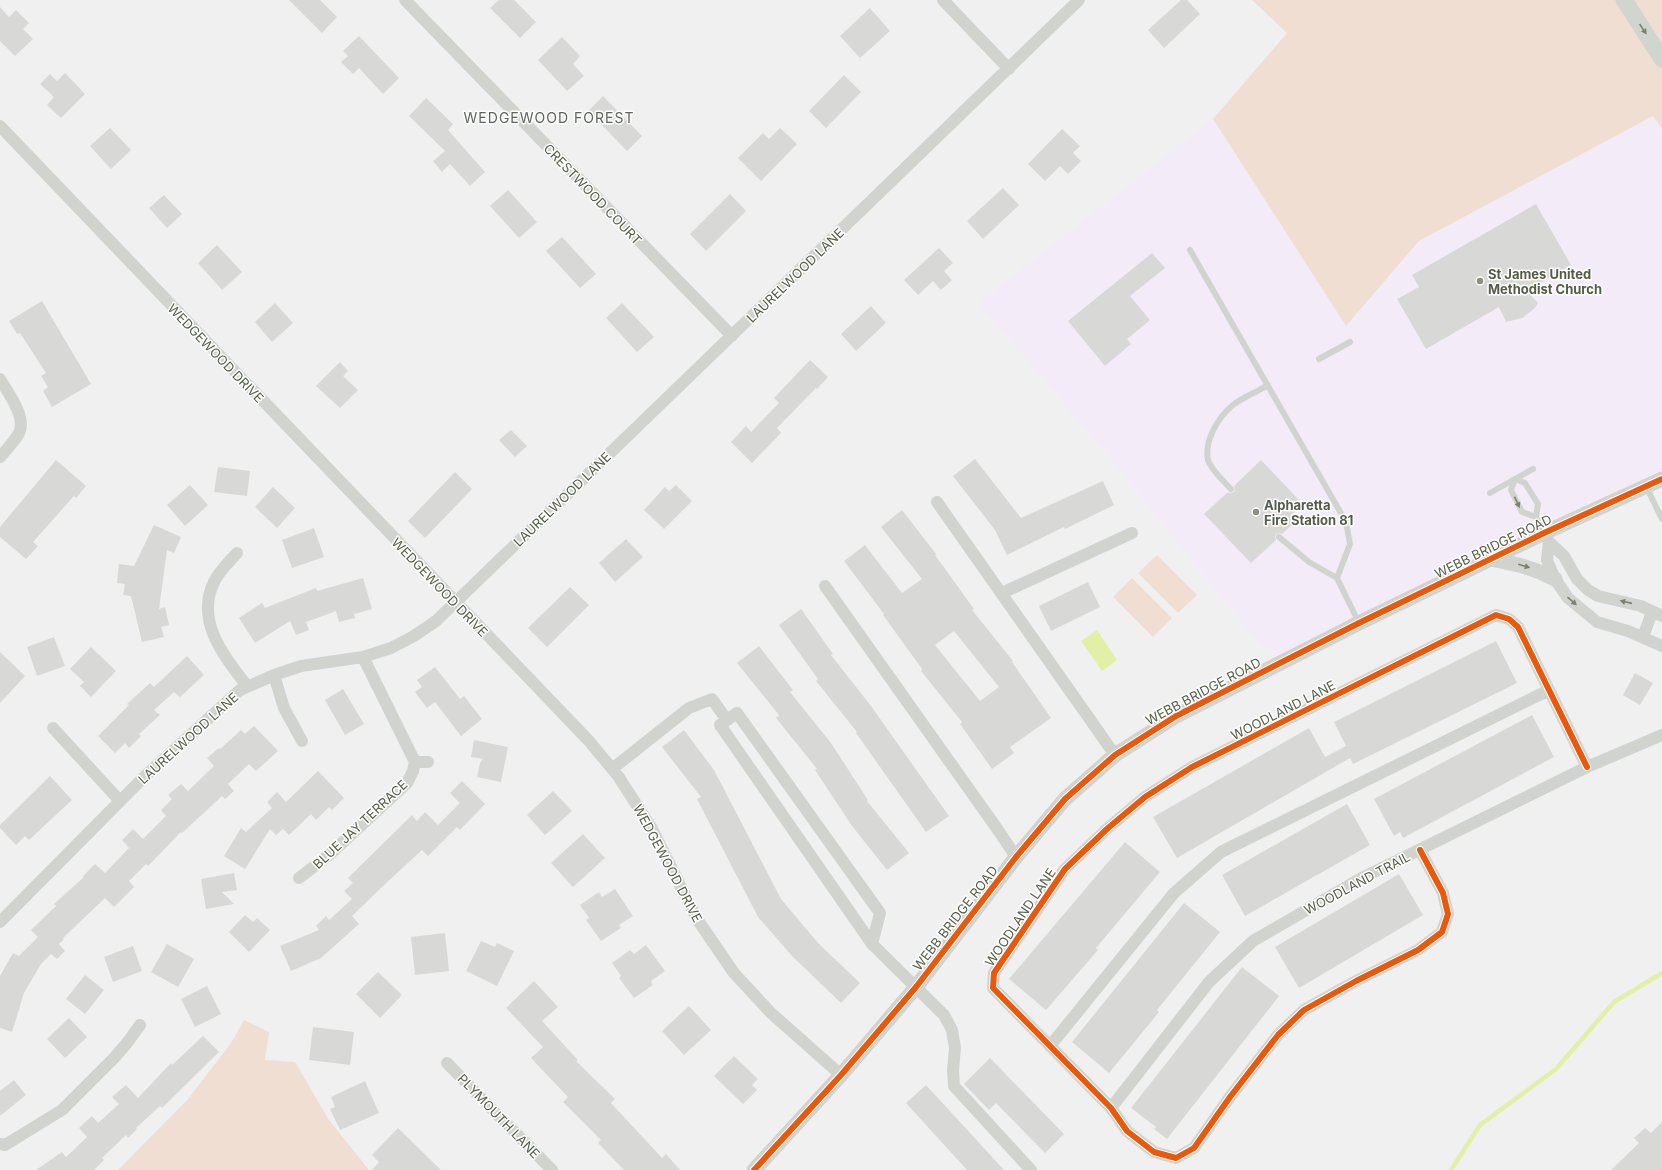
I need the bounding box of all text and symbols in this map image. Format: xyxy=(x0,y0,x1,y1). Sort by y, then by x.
one-way arrow xyxy=(1640,23,1647,35)
district label: WEDGEWOOD FOREST xyxy=(464,109,634,126)
street label: CRESTWOOD COURT xyxy=(541,140,645,248)
street label: LAURELWOOD LANE xyxy=(743,224,847,326)
place label: St James United Methodist Church xyxy=(1488,266,1602,297)
marker: St James United Methodist Church xyxy=(1475,276,1485,286)
street label: WEDGEWOOD DRIVE xyxy=(165,300,267,406)
street label: LAURELWOOD LANE xyxy=(510,448,614,550)
place label: Alpharetta Fire Station 81 xyxy=(1264,497,1353,528)
one-way arrow xyxy=(1514,497,1520,508)
marker: Alpharetta Fire Station 81 xyxy=(1251,507,1261,517)
street label: WEBB BRIDGE ROAD xyxy=(1432,511,1554,581)
street label: WEDGEWOOD DRIVE xyxy=(389,534,491,640)
one-way arrow xyxy=(1519,563,1531,569)
one-way arrow xyxy=(1567,597,1578,606)
one-way arrow xyxy=(1620,599,1632,605)
street label: WEBB BRIDGE ROAD xyxy=(1143,654,1263,728)
street label: WOODLAND LANE xyxy=(1228,677,1338,743)
street label: LAURELWOOD LANE xyxy=(135,689,241,787)
street label: BLUE JAY TERRACE xyxy=(309,776,411,872)
street label: WEDGEWOOD DRIVE xyxy=(630,801,706,925)
street label: WOODLAND TRAIL xyxy=(1301,848,1413,918)
street label: WEBB BRIDGE ROAD xyxy=(909,862,1001,974)
street label: WOODLAND LANE xyxy=(981,865,1059,969)
street label: PLYMOUTH LANE xyxy=(455,1071,543,1161)

